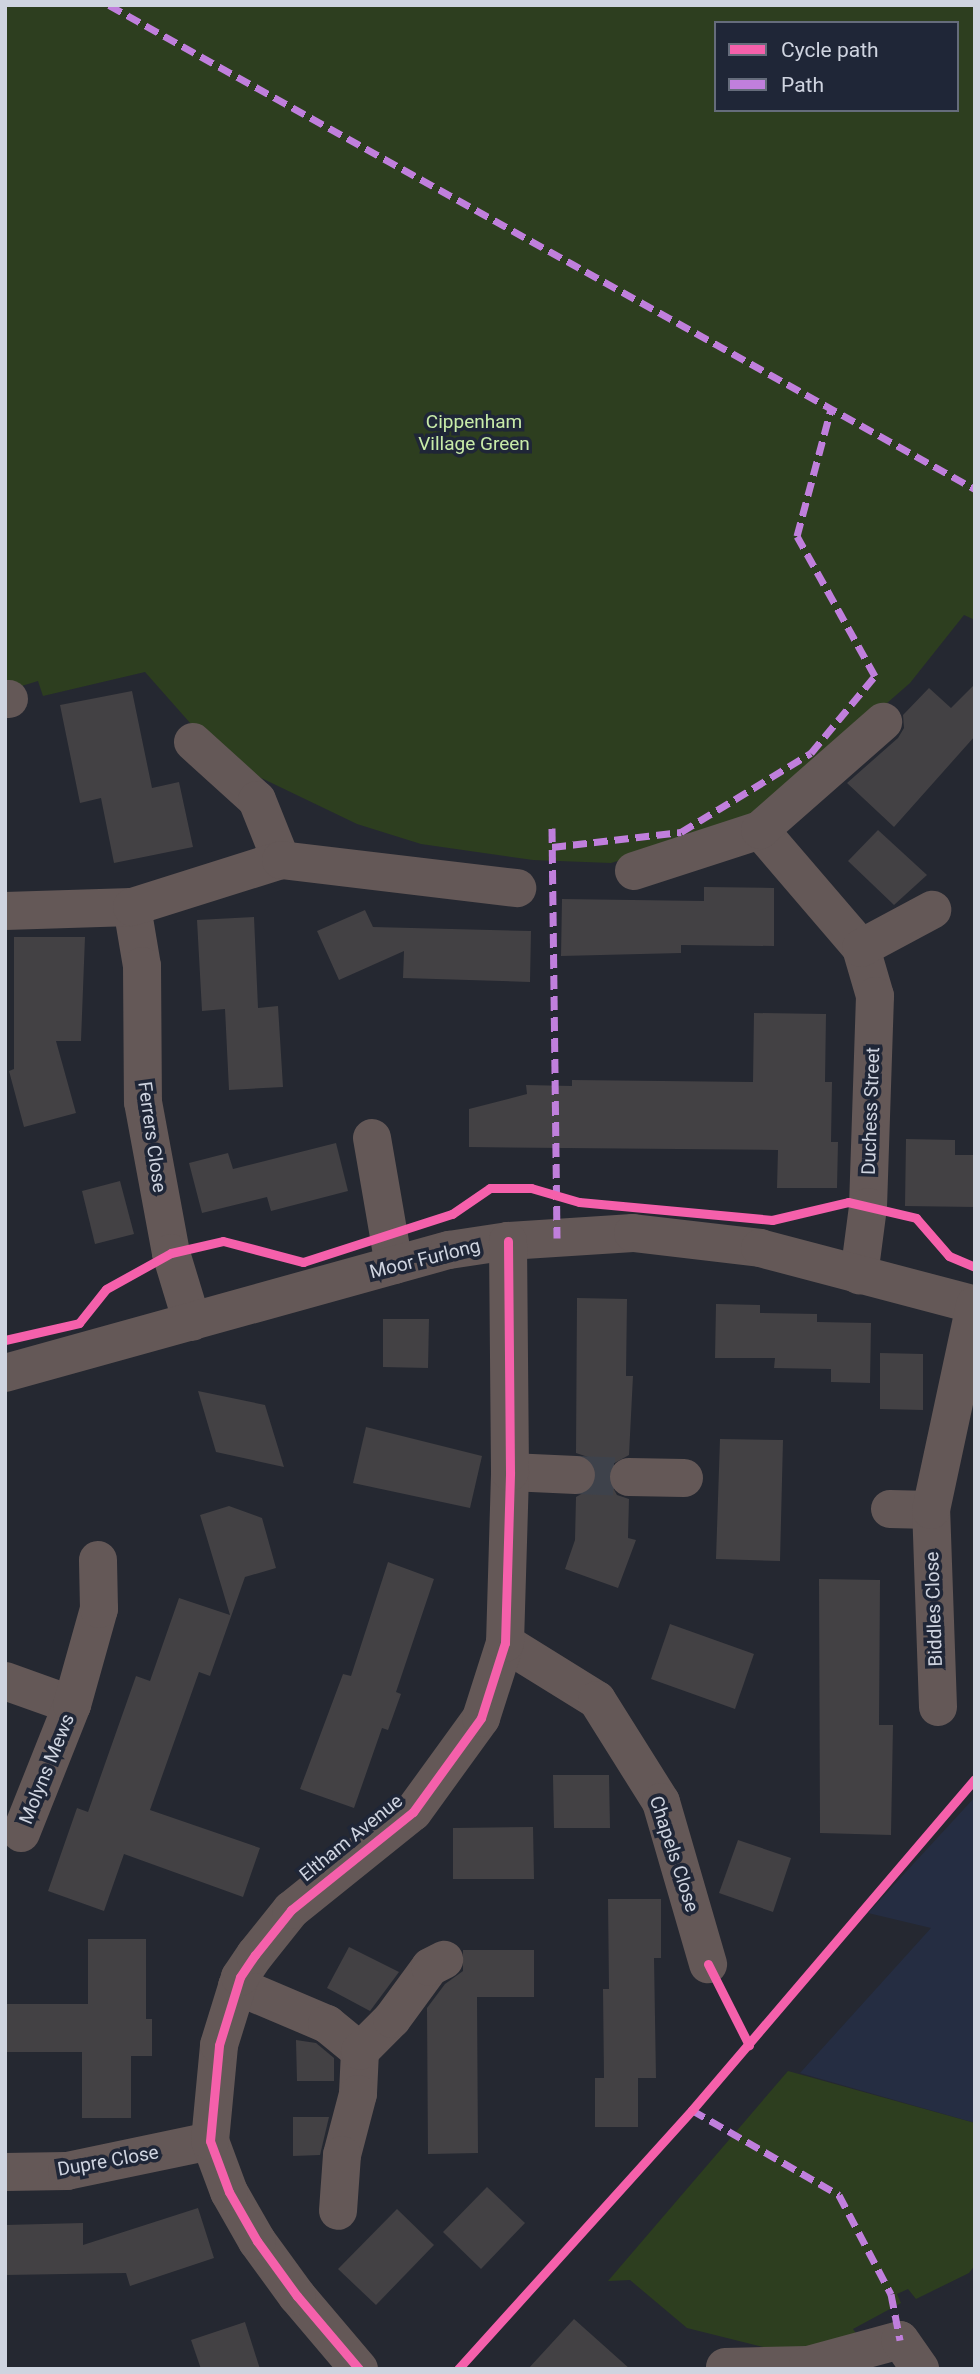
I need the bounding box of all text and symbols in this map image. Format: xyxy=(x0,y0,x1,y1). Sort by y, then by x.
legend xyxy=(714,21,959,112)
text: Cycle path xyxy=(781,38,879,62)
text: Path xyxy=(781,73,824,97)
park label: Cippenham Village Green xyxy=(418,411,530,455)
street label: Duchess Street xyxy=(857,1047,885,1175)
street label: Ferrers Close xyxy=(133,1080,171,1194)
street label: Moor Furlong xyxy=(367,1234,483,1284)
street label: Biddles Close xyxy=(921,1551,947,1667)
street label: Molyns Mews xyxy=(15,1711,79,1827)
street label: Eltham Avenue xyxy=(295,1790,407,1886)
street label: Chapels Close xyxy=(645,1793,703,1915)
street label: Dupre Close xyxy=(56,2141,160,2181)

